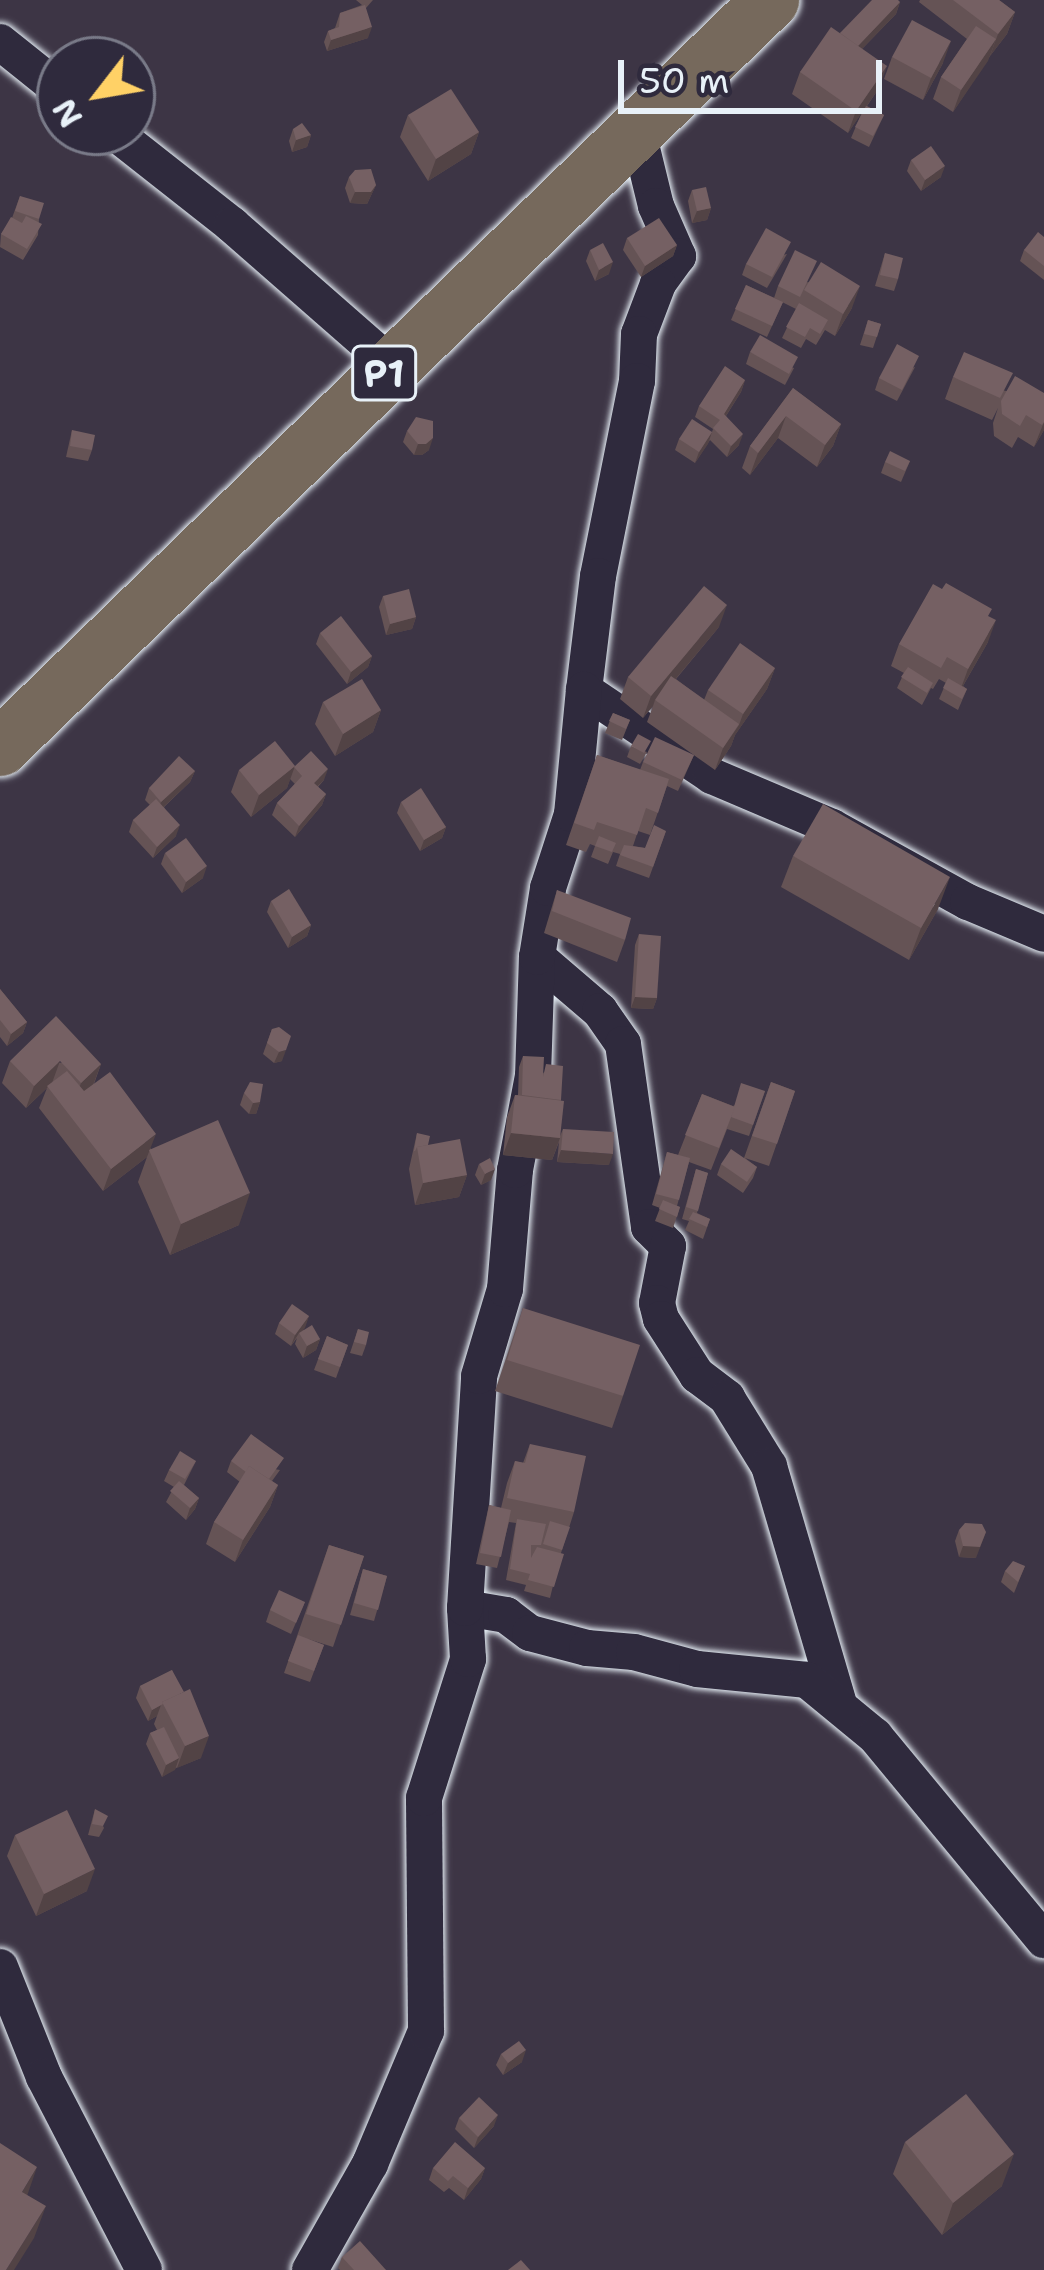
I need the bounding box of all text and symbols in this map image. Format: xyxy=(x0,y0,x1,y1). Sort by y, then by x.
north arrow xyxy=(36,36,156,156)
scale bar xyxy=(624,36,888,110)
text: 50 m xyxy=(639,56,729,105)
text: N xyxy=(41,90,93,136)
road number: P1 xyxy=(351,340,417,406)

